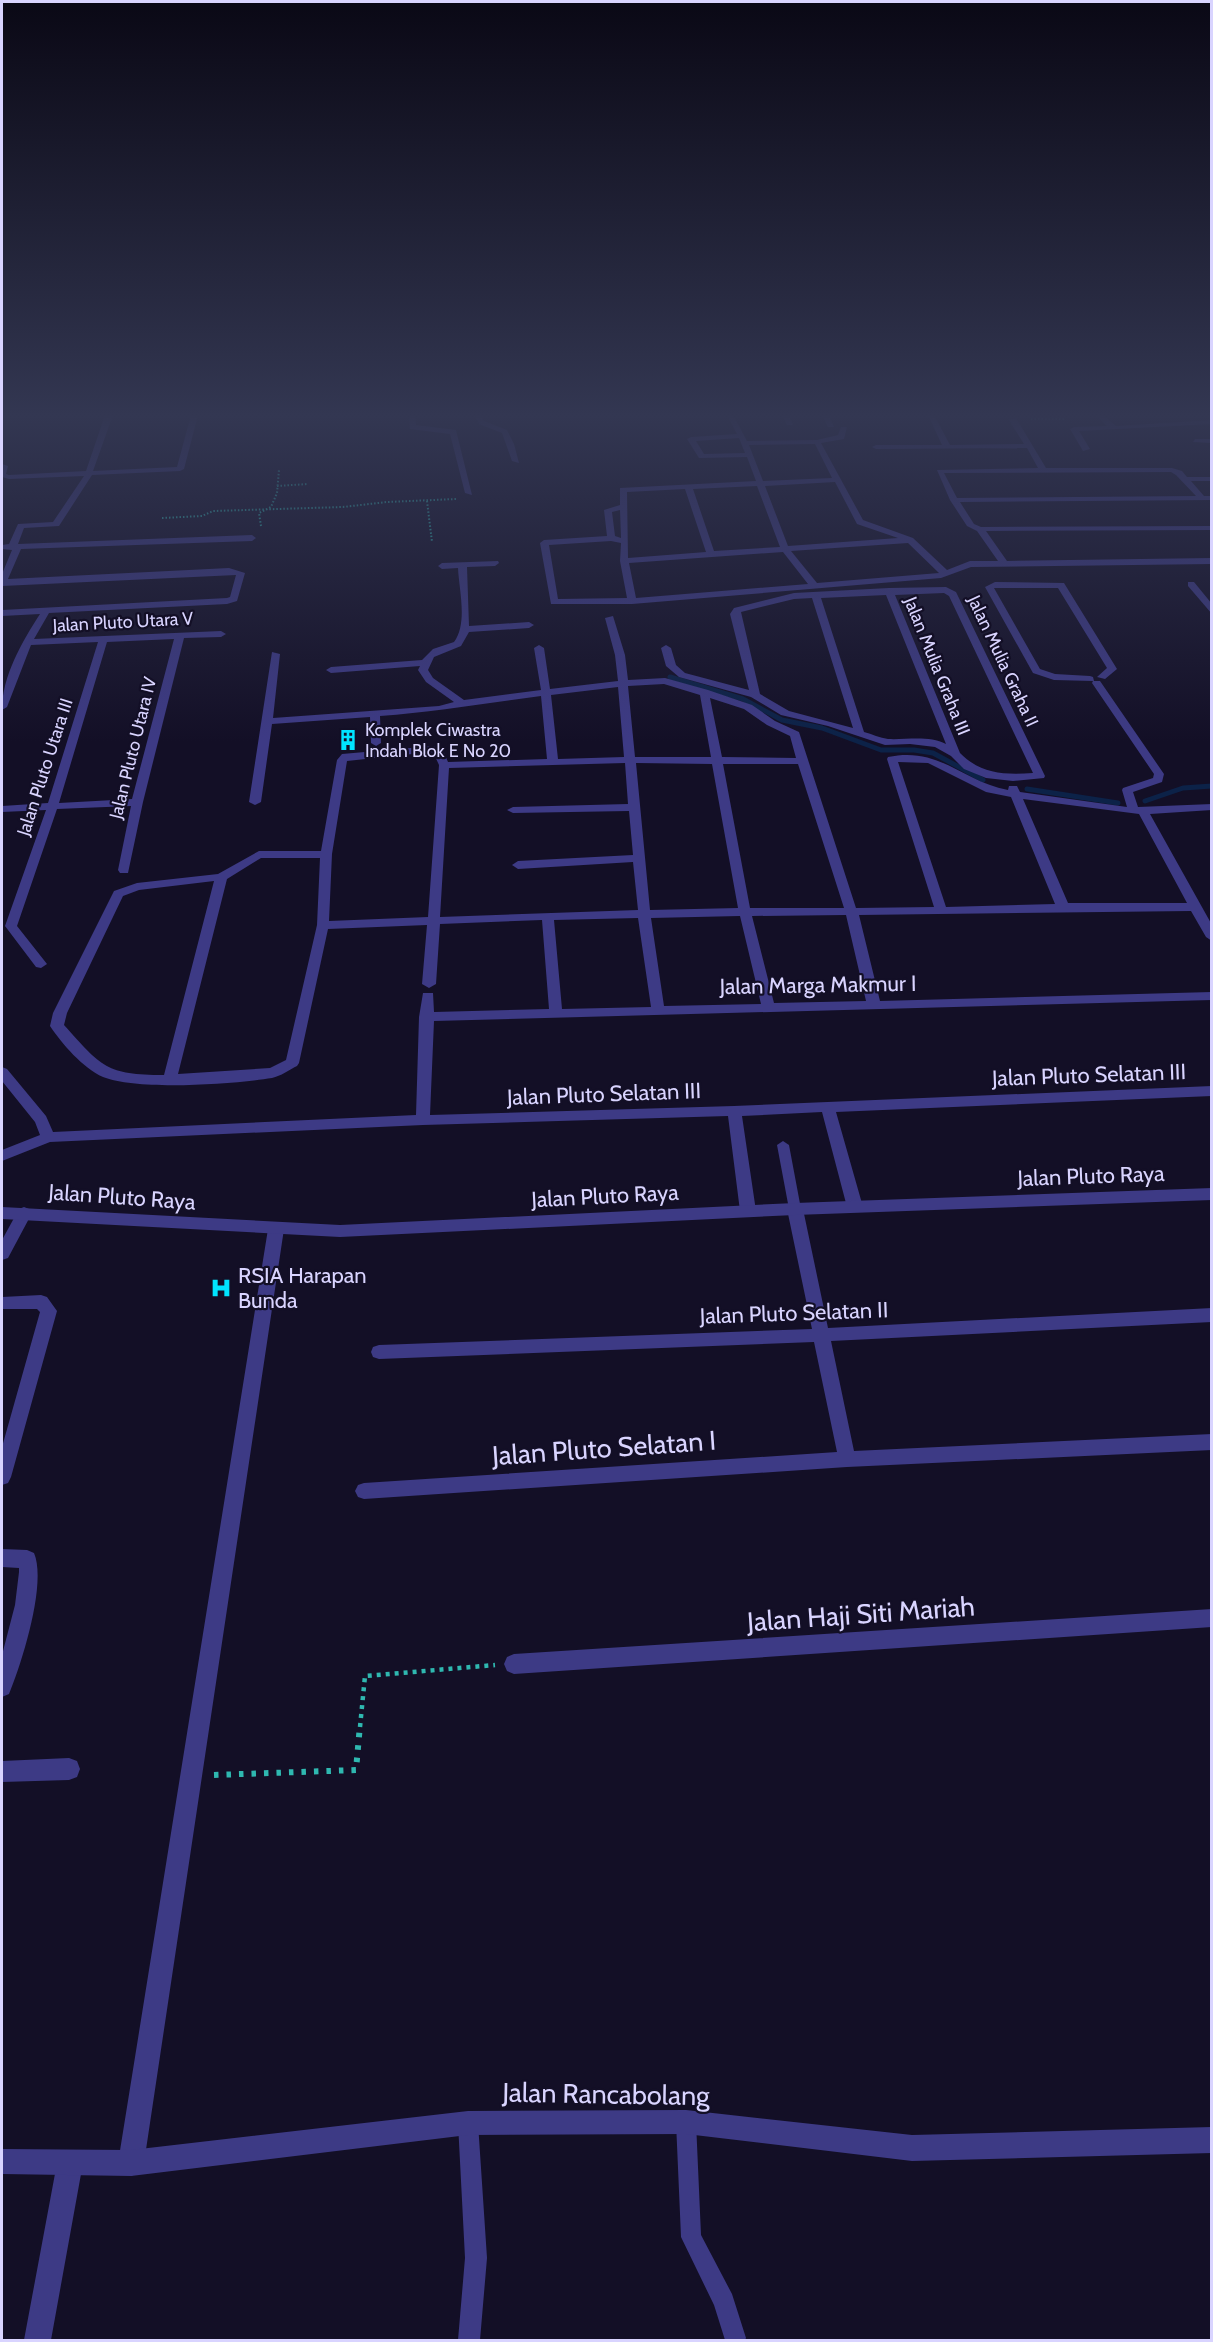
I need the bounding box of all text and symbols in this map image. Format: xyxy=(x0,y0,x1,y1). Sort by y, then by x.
street label: Jalan Mulia Graha II xyxy=(963,591,1043,730)
street label: Jalan Mulia Graha III xyxy=(899,593,975,738)
street label: Jalan Pluto Utara V xyxy=(51,607,194,637)
street label: Jalan Pluto Utara IV xyxy=(105,675,161,822)
street label: Jalan Pluto Utara III xyxy=(12,695,78,840)
place label: Komplek Ciwastra Indah Blok E No 20 xyxy=(365,719,511,762)
building icon: Komplek Ciwastra Indah Blok E No 20 xyxy=(336,728,360,752)
street label: Jalan Marga Makmur I xyxy=(718,970,917,1000)
street label: Jalan Pluto Selatan III xyxy=(990,1058,1187,1092)
street label: Jalan Pluto Selatan III xyxy=(505,1077,702,1111)
street label: Jalan Pluto Raya xyxy=(1016,1160,1166,1192)
street label: Jalan Pluto Raya xyxy=(47,1178,197,1216)
street label: Jalan Pluto Raya xyxy=(530,1179,680,1213)
place label: RSIA Harapan Bunda xyxy=(238,1262,367,1314)
hospital icon: RSIA Harapan Bunda xyxy=(209,1276,233,1300)
street label: Jalan Pluto Selatan II xyxy=(698,1296,889,1330)
street label: Jalan Pluto Selatan I xyxy=(490,1424,717,1472)
street label: Jalan Haji Siti Mariah xyxy=(745,1590,976,1638)
street label: Jalan Rancabolang xyxy=(501,2076,710,2112)

